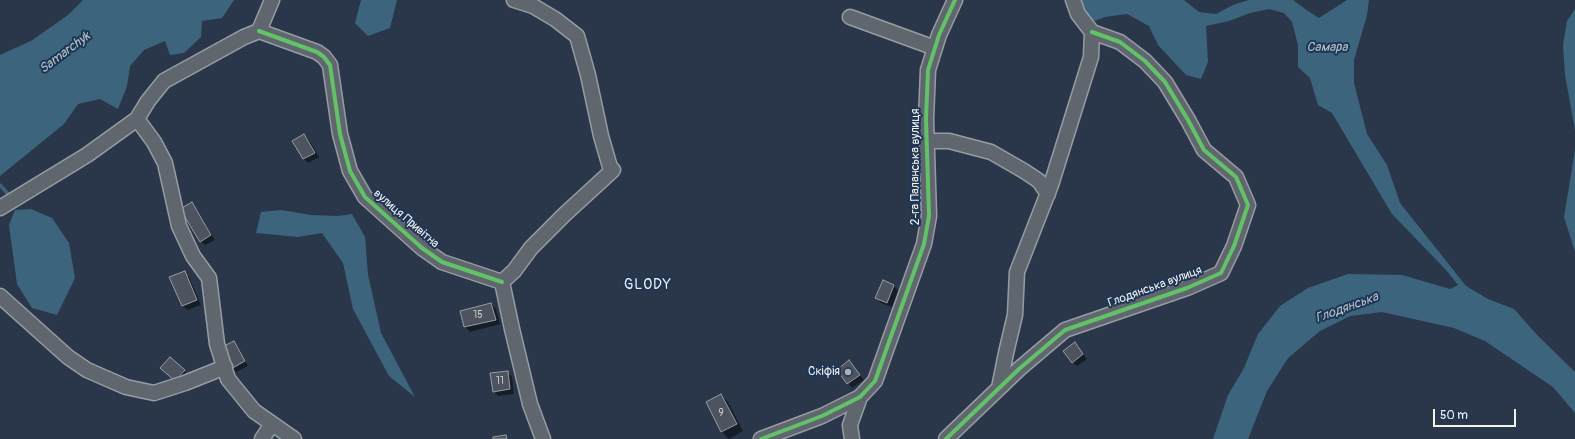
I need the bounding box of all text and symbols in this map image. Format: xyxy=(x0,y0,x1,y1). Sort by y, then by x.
water label: Samarchyk xyxy=(37,29,93,77)
water label: Самара xyxy=(1307,40,1347,56)
street label: 2-га Паланська вулиця xyxy=(909,109,923,225)
street label: вулиця Привітна xyxy=(370,187,442,251)
street label: Глодянська вулиця xyxy=(1106,263,1204,311)
district label: GLODY xyxy=(624,277,672,293)
water label: Глодянська xyxy=(1313,289,1381,327)
house number: 15 xyxy=(473,309,483,321)
place label: Скіфія xyxy=(808,365,840,379)
marker: Скіфія xyxy=(843,367,853,377)
house number: 11 xyxy=(496,375,504,387)
scale bar xyxy=(1435,401,1518,427)
house number: 9 xyxy=(718,407,724,419)
text: 50 m xyxy=(1440,408,1468,423)

